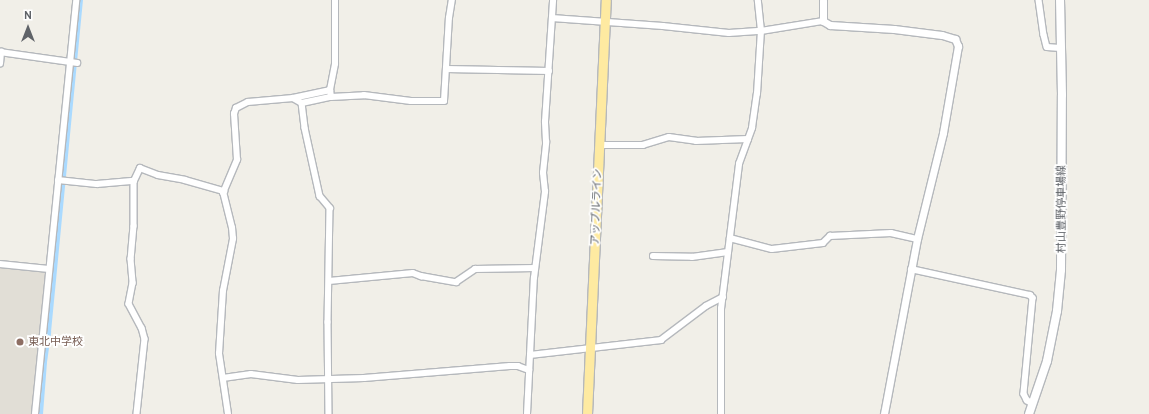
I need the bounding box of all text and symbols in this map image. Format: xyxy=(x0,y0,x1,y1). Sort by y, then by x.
north arrow xyxy=(8,8,48,48)
text: N xyxy=(24,9,32,23)
street label: 村山豊野停車場線 xyxy=(1055,165,1069,253)
street label: アップルライン xyxy=(589,168,605,246)
place label: 東北中学校 xyxy=(28,335,83,349)
marker: 東北中学校 xyxy=(15,337,25,347)

